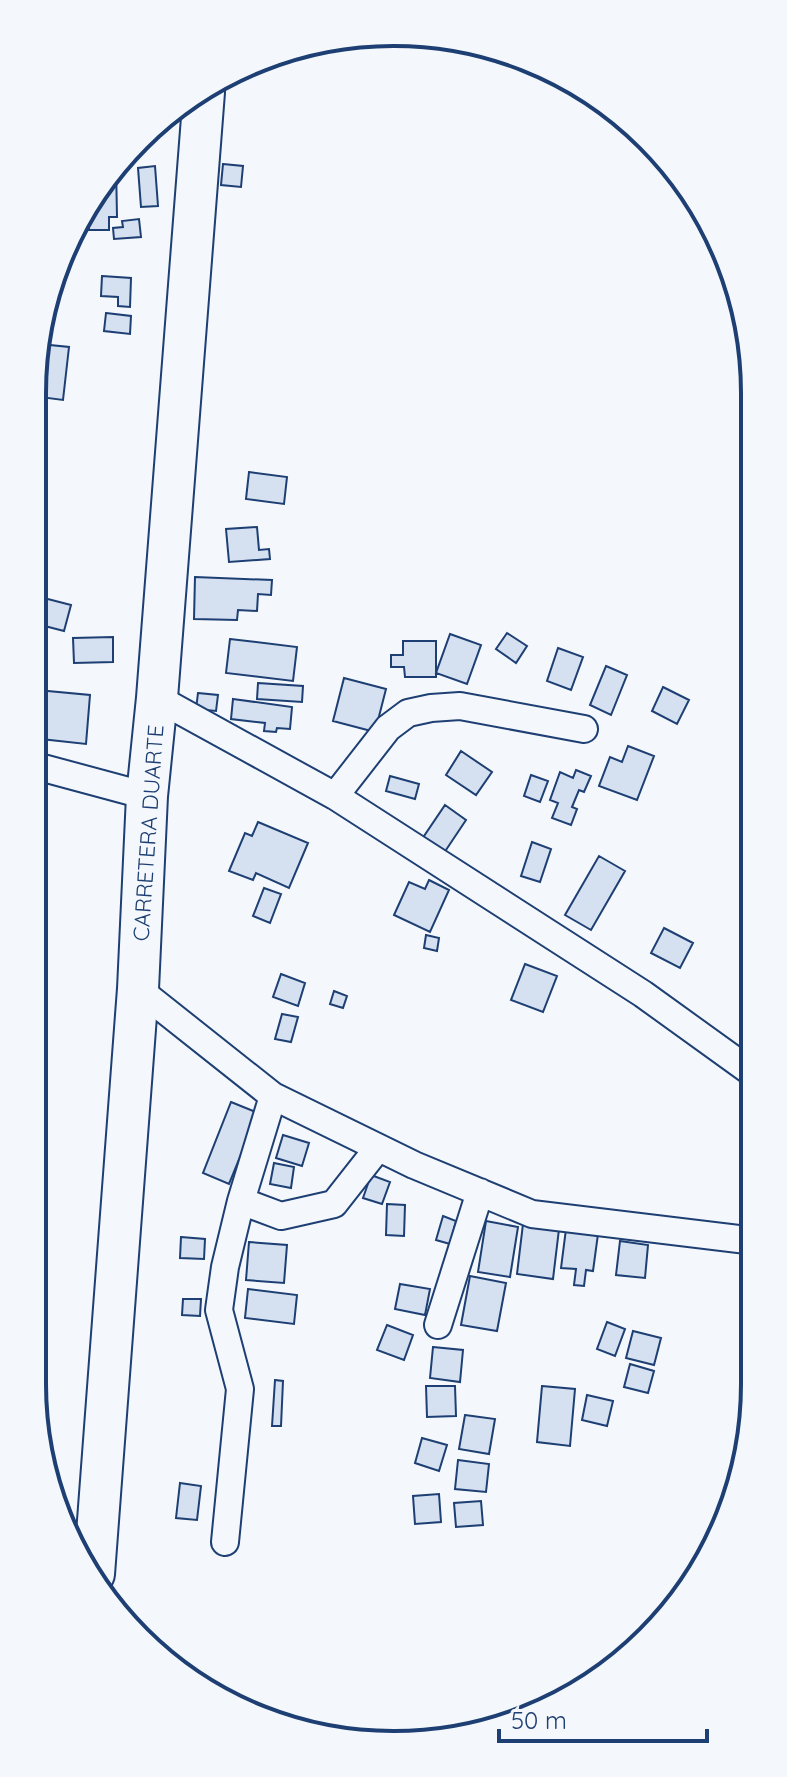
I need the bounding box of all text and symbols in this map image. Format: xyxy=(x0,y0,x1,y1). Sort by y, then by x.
street label: CARRETERA DUARTE xyxy=(126,724,170,942)
scale bar xyxy=(499,1693,707,1743)
text: 50 m xyxy=(511,1705,567,1735)

